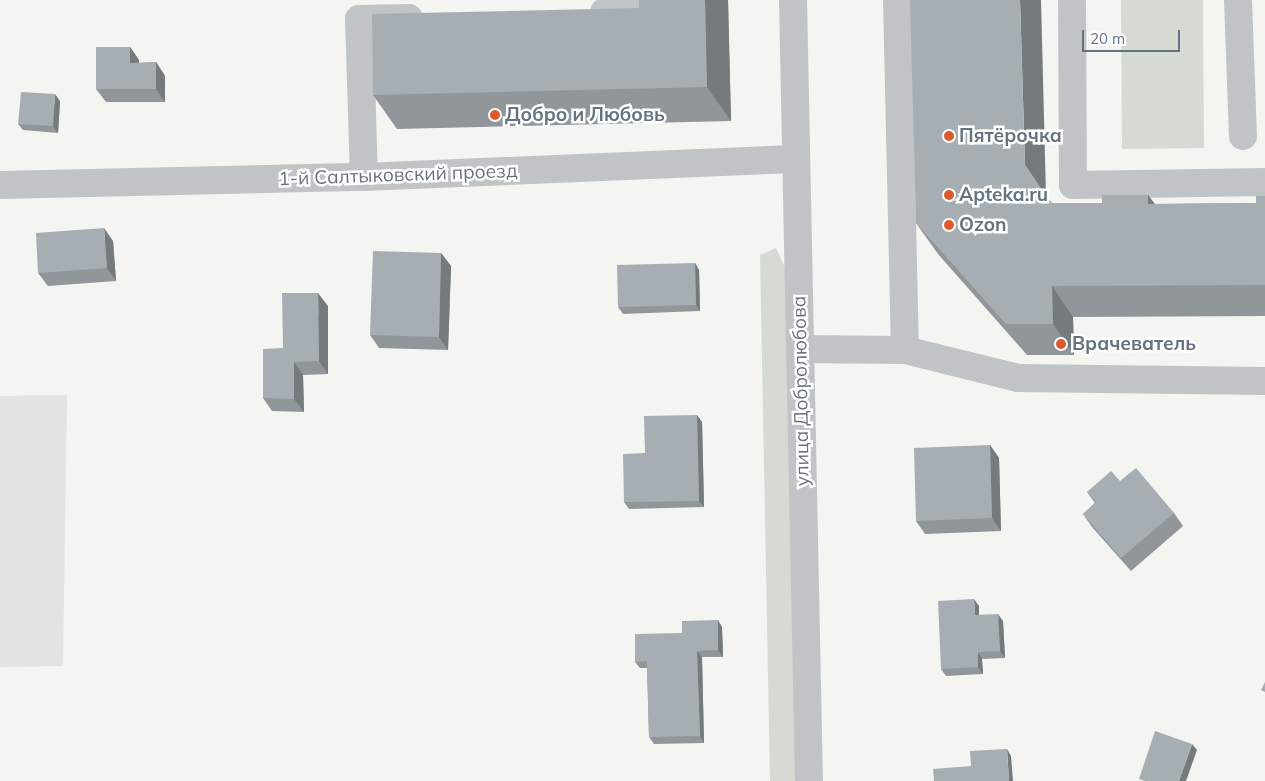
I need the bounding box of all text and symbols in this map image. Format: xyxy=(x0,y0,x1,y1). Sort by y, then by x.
scale bar xyxy=(1085,20,1182,52)
text: 20 m xyxy=(1090,29,1125,48)
place label: Добро и Любовь xyxy=(505,104,665,126)
marker: Добро и Любовь xyxy=(489,109,501,121)
place label: Пятёрочка xyxy=(959,125,1062,147)
marker: Пятёрочка xyxy=(943,130,955,142)
street label: 1-й Салтыковский проезд xyxy=(278,159,518,191)
place label: Apteka.ru xyxy=(959,184,1048,206)
marker: Apteka.ru xyxy=(943,189,955,201)
place label: Ozon xyxy=(959,214,1006,236)
marker: Ozon xyxy=(943,219,955,231)
street label: улица Добролюбова xyxy=(788,296,814,486)
place label: Врачеватель xyxy=(1072,333,1196,355)
marker: Врачеватель xyxy=(1054,337,1068,351)

